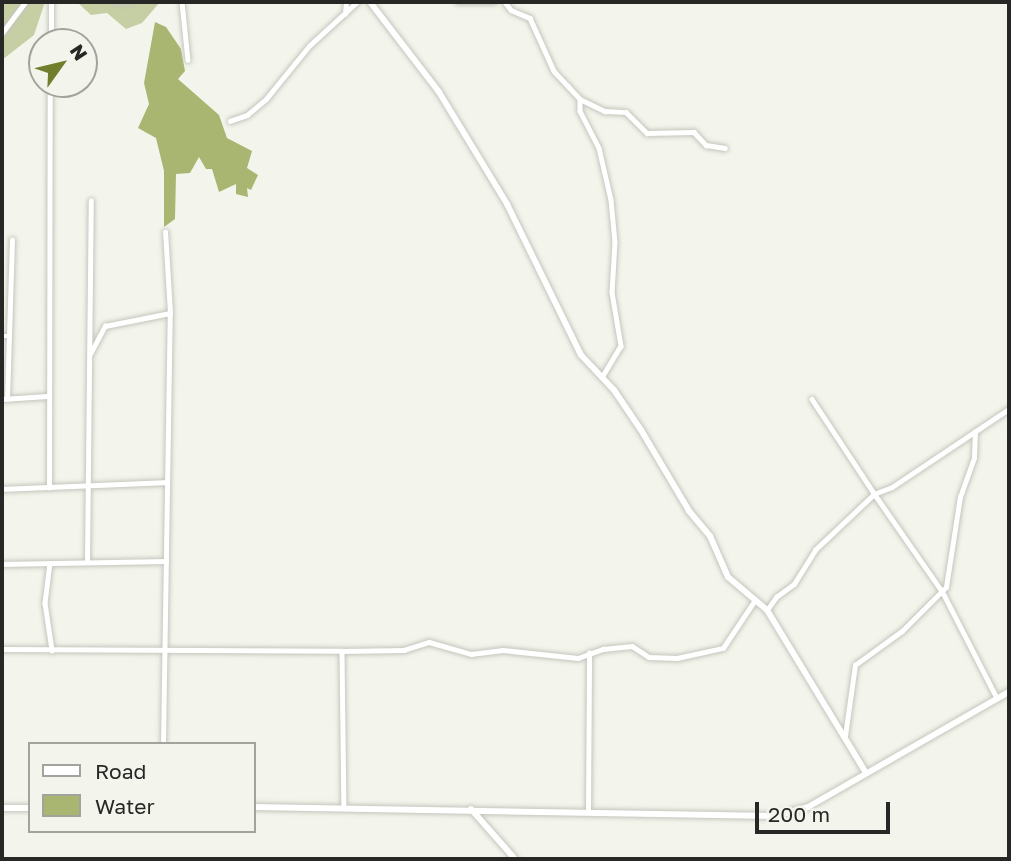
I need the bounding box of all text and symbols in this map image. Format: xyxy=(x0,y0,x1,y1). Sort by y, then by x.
north arrow xyxy=(28,28,98,98)
text: N xyxy=(66,40,93,65)
legend xyxy=(28,742,256,833)
text: Road xyxy=(95,758,146,784)
scale bar xyxy=(759,788,894,832)
text: Water xyxy=(95,793,155,819)
text: 200 m xyxy=(768,801,830,827)

